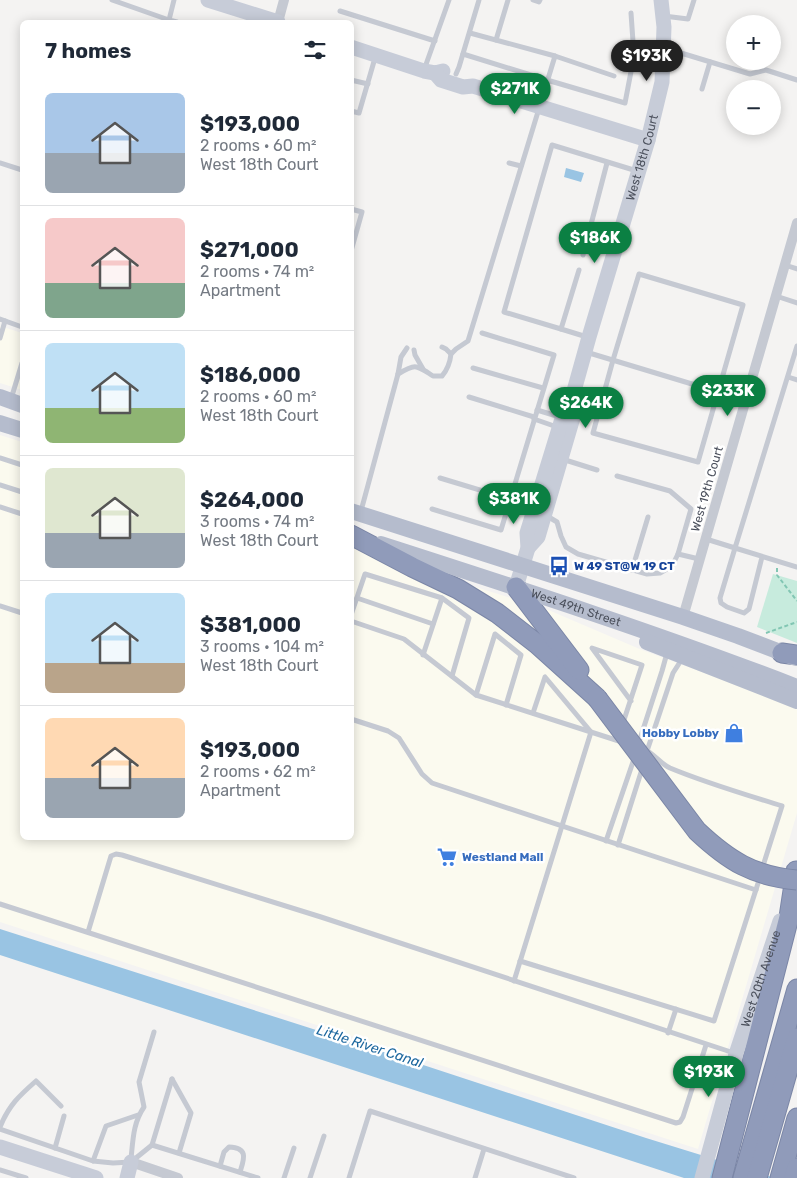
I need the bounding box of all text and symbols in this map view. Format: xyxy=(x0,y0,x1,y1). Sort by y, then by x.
map controls xyxy=(726,15,781,135)
button: + xyxy=(726,15,781,70)
icon: filters xyxy=(301,36,329,64)
text: 7 homes xyxy=(45,38,131,63)
pin: $193K xyxy=(612,39,682,82)
text: $193K xyxy=(622,46,672,65)
pin: $271K xyxy=(480,72,550,115)
text: $271K xyxy=(491,79,539,98)
button: − xyxy=(726,80,781,135)
text: $193,000 xyxy=(200,111,300,136)
icon: home xyxy=(85,113,145,173)
street label: West 18th Court xyxy=(623,113,661,202)
text: 2 rooms · 60 m² xyxy=(200,136,317,155)
text: West 18th Court xyxy=(200,155,319,174)
pin: $186K xyxy=(560,222,630,264)
text: $186K xyxy=(570,228,620,247)
text: $271,000 xyxy=(200,237,299,262)
icon: home xyxy=(85,238,145,298)
text: 2 rooms · 74 m² xyxy=(200,262,314,281)
text: Apartment xyxy=(200,281,280,300)
text: $186,000 xyxy=(200,362,301,387)
icon: home xyxy=(85,363,145,423)
pin: $233K xyxy=(693,374,763,417)
text: $233K xyxy=(702,381,754,400)
pin: $264K xyxy=(551,386,621,429)
text: 2 rooms · 60 m² xyxy=(200,387,317,406)
text: $264K xyxy=(559,393,613,412)
text: West 18th Court xyxy=(200,406,319,425)
street label: West 19th Court xyxy=(688,444,726,533)
pin: $381K xyxy=(479,482,549,525)
text: $264,000 xyxy=(200,487,304,512)
icon: home xyxy=(85,488,145,548)
text: $381K xyxy=(489,489,539,508)
text: 3 rooms · 74 m² xyxy=(200,512,315,531)
text: West 18th Court xyxy=(200,531,319,550)
bus stop icon: W 49 ST@W 19 CT xyxy=(548,555,570,577)
place label: W 49 ST@W 19 CT xyxy=(574,559,675,573)
street label: West 49th Street xyxy=(529,586,623,630)
text: $381,000 xyxy=(200,612,301,637)
icon: home xyxy=(85,613,145,673)
text: 3 rooms · 104 m² xyxy=(200,637,324,656)
text: West 18th Court xyxy=(200,656,319,675)
shop icon: Hobby Lobby xyxy=(723,722,745,744)
place label: Hobby Lobby xyxy=(642,726,719,740)
text: $193,000 xyxy=(200,737,300,762)
icon: home xyxy=(85,738,145,798)
text: 2 rooms · 62 m² xyxy=(200,762,316,781)
text: Apartment xyxy=(200,781,280,800)
supermarket icon: Westland Mall xyxy=(436,846,458,868)
place label: Westland Mall xyxy=(462,850,543,864)
street label: West 20th Avenue xyxy=(738,928,784,1029)
water label: Little River Canal xyxy=(315,1021,426,1072)
pin: $193K xyxy=(674,1056,744,1098)
text: $193K xyxy=(684,1062,734,1081)

